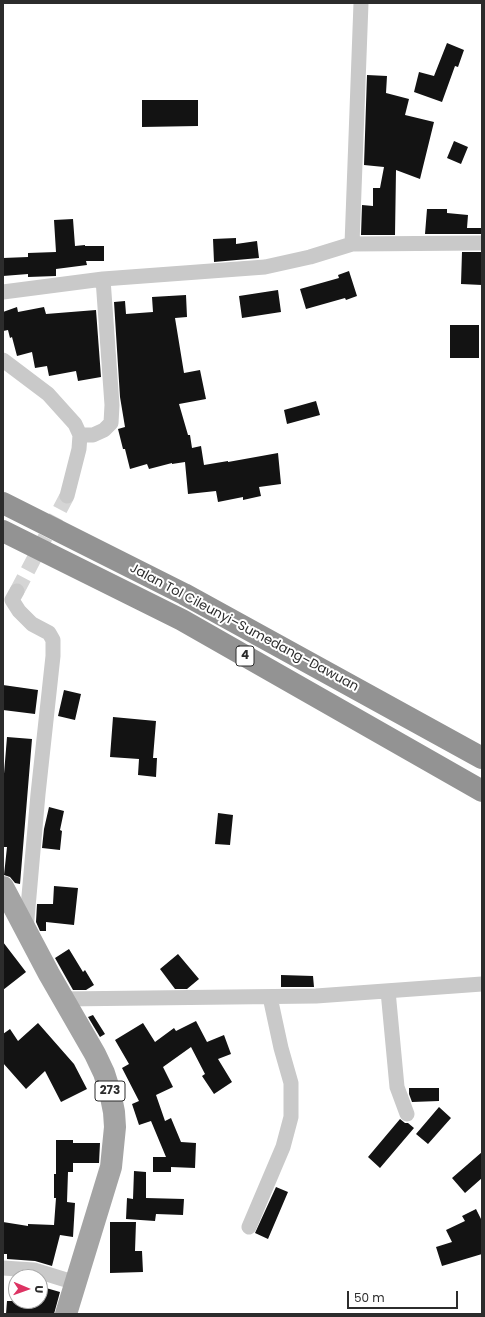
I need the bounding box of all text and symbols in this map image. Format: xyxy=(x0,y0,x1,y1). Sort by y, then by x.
street label: Jalan Tol Cileunyi–Sumedang–Dawuan xyxy=(127,561,361,695)
road number: 4 xyxy=(236,646,254,666)
road number: 273 xyxy=(95,1081,125,1101)
north arrow xyxy=(8,1269,48,1309)
scale bar xyxy=(349,1283,460,1309)
text: U xyxy=(31,1285,47,1294)
text: 50 m xyxy=(354,1289,385,1306)

